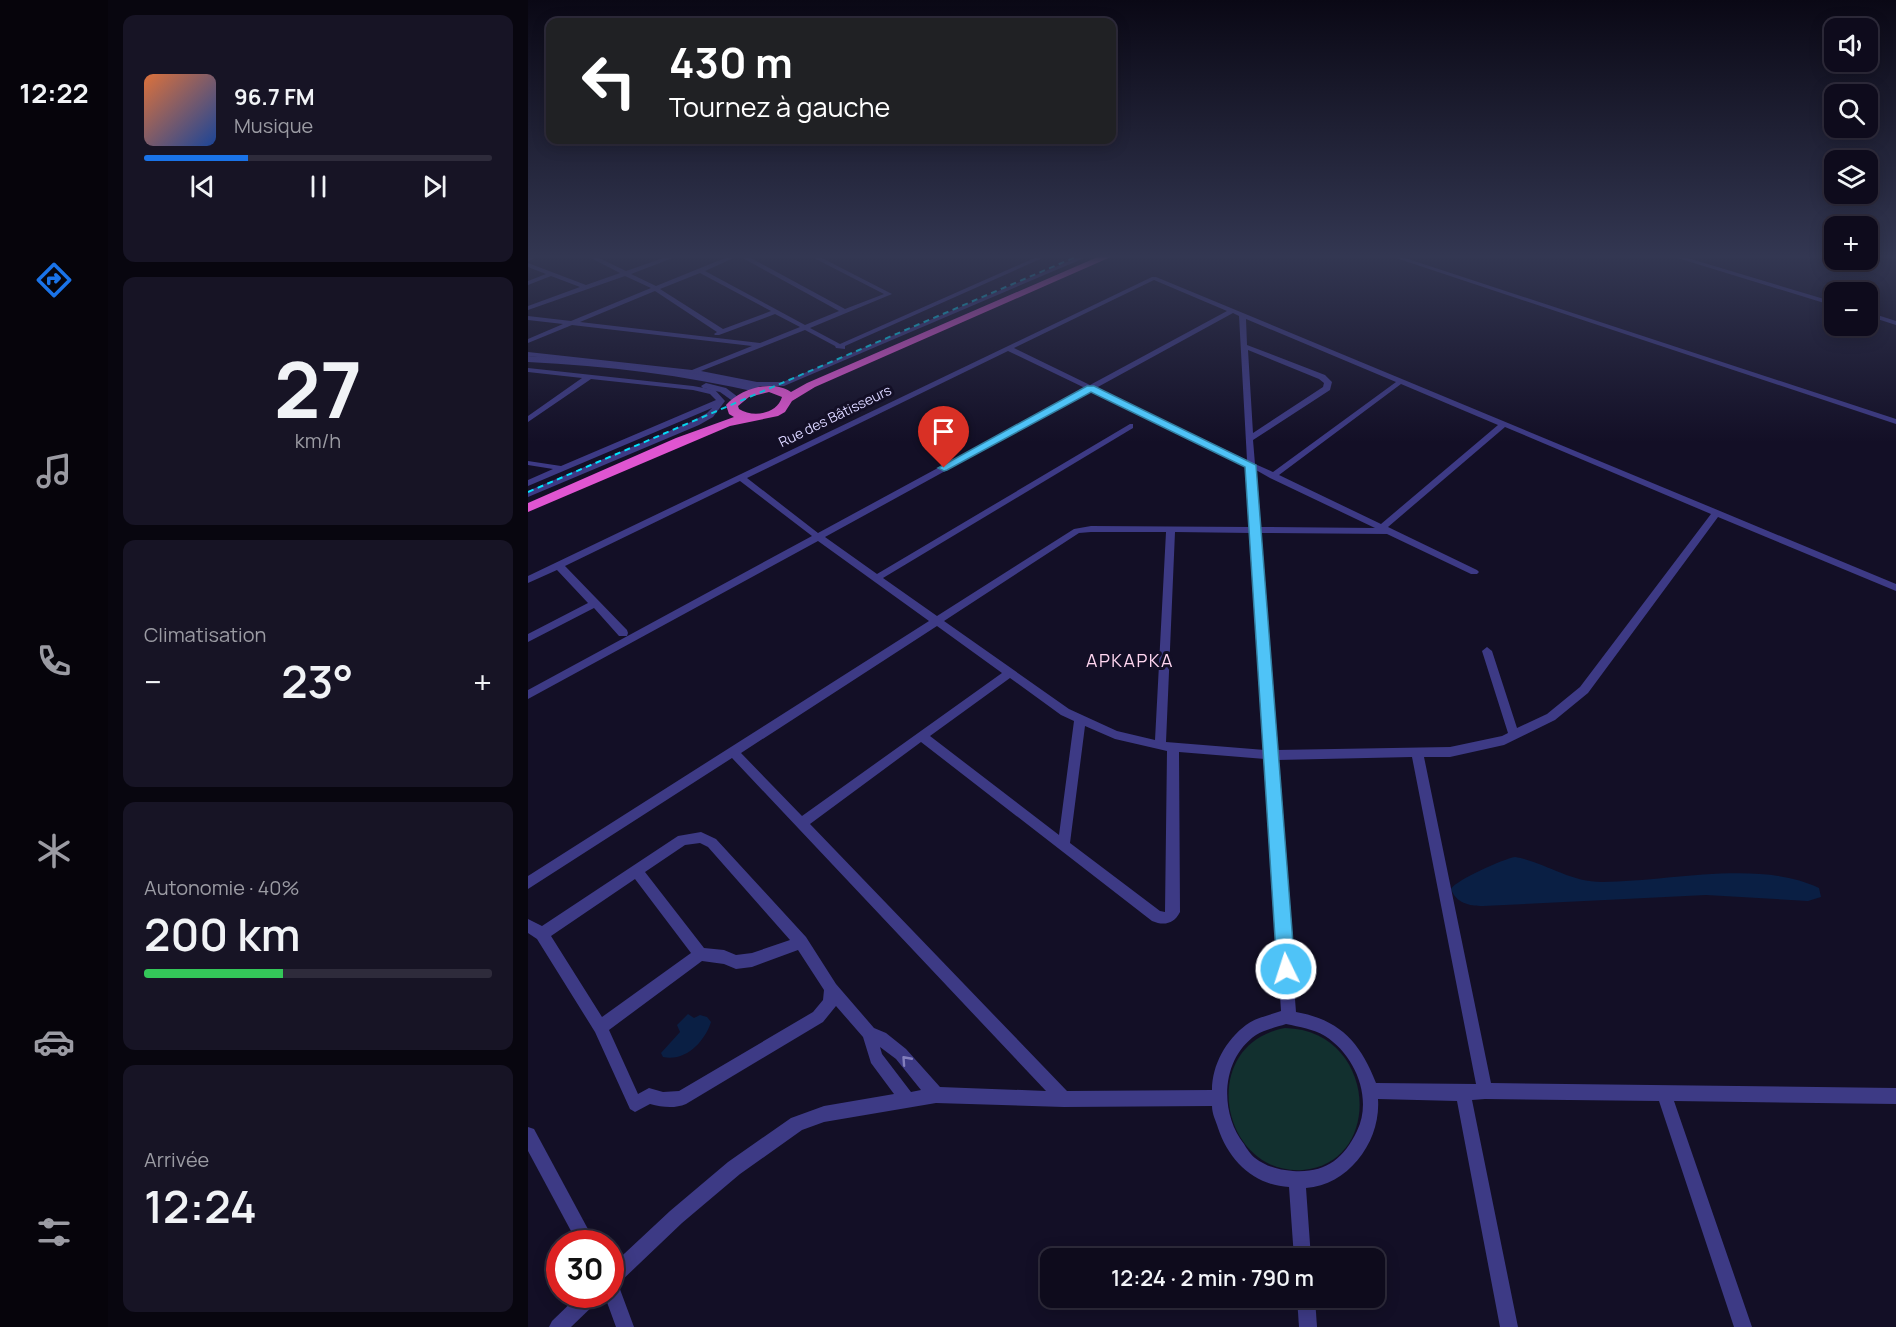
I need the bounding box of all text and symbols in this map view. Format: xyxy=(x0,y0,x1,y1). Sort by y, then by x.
map controls xyxy=(1824,18,1878,336)
button: sound xyxy=(1824,18,1878,72)
text: 430 m xyxy=(669,33,793,91)
icon: left xyxy=(570,42,648,120)
text: 12:22 xyxy=(19,74,89,111)
text: 96.7 FM xyxy=(234,82,315,112)
button: search xyxy=(1824,84,1878,138)
text: Tournez à gauche xyxy=(669,88,890,125)
text: Musique xyxy=(234,112,313,139)
button: layers xyxy=(1824,150,1878,204)
icon: previous xyxy=(186,170,219,203)
icon: pause xyxy=(302,170,335,203)
icon: next xyxy=(418,170,451,203)
button: + xyxy=(1824,216,1878,270)
icon: directions xyxy=(33,259,75,301)
button: − xyxy=(1824,282,1878,336)
text: 27 xyxy=(274,335,362,441)
street label: Rue des Bâtisseurs xyxy=(775,380,894,451)
pin xyxy=(918,406,969,468)
icon: arrive xyxy=(927,415,960,448)
text: km/h xyxy=(295,427,341,454)
icon: music xyxy=(33,450,75,492)
text: Climatisation xyxy=(144,621,266,648)
icon: phone xyxy=(33,640,75,682)
district label: APKAPKA xyxy=(1086,648,1174,672)
text: 23° xyxy=(281,650,354,712)
text: − xyxy=(144,659,162,704)
text: + xyxy=(473,659,492,704)
icon: climate xyxy=(33,830,75,872)
text: Autonomie · 40% xyxy=(144,874,300,901)
text: 200 km xyxy=(144,903,300,965)
position arrow xyxy=(1254,937,1318,1001)
icon: car xyxy=(33,1021,75,1063)
one-way arrow xyxy=(902,1056,913,1067)
text: Arrivée xyxy=(144,1146,209,1173)
text: 12:24 xyxy=(144,1175,257,1237)
icon: filters xyxy=(33,1211,75,1253)
speed limit sign: 30 xyxy=(546,1230,624,1308)
text: 12:24 · 2 min · 790 m xyxy=(1111,1263,1314,1293)

